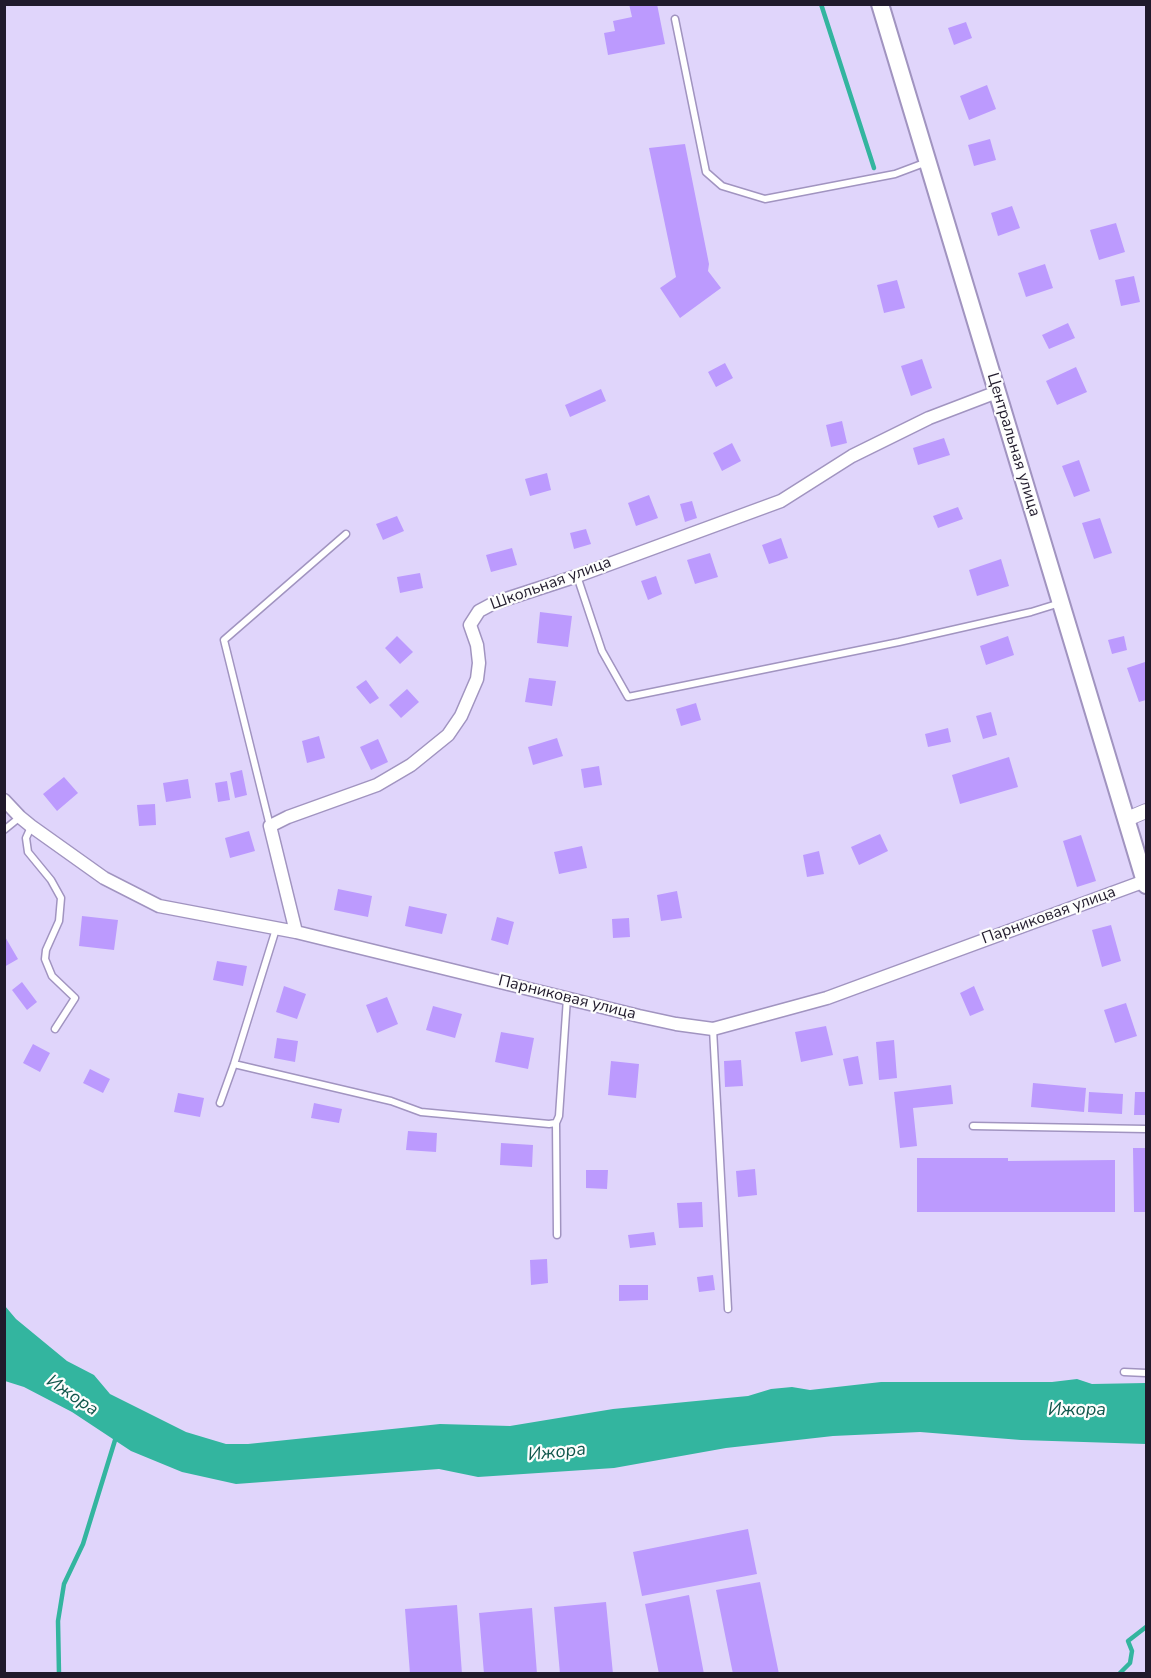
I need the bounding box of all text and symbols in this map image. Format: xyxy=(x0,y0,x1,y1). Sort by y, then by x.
street label: Центральная улица xyxy=(982,371,1044,519)
street label: Школьная улица xyxy=(488,553,614,615)
street label: Парниковая улица xyxy=(979,883,1119,949)
street label: Парниковая улица xyxy=(496,972,638,1024)
water label: Ижора xyxy=(42,1371,102,1421)
water label: Ижора xyxy=(1048,1400,1106,1422)
water label: Ижора xyxy=(527,1439,587,1467)

